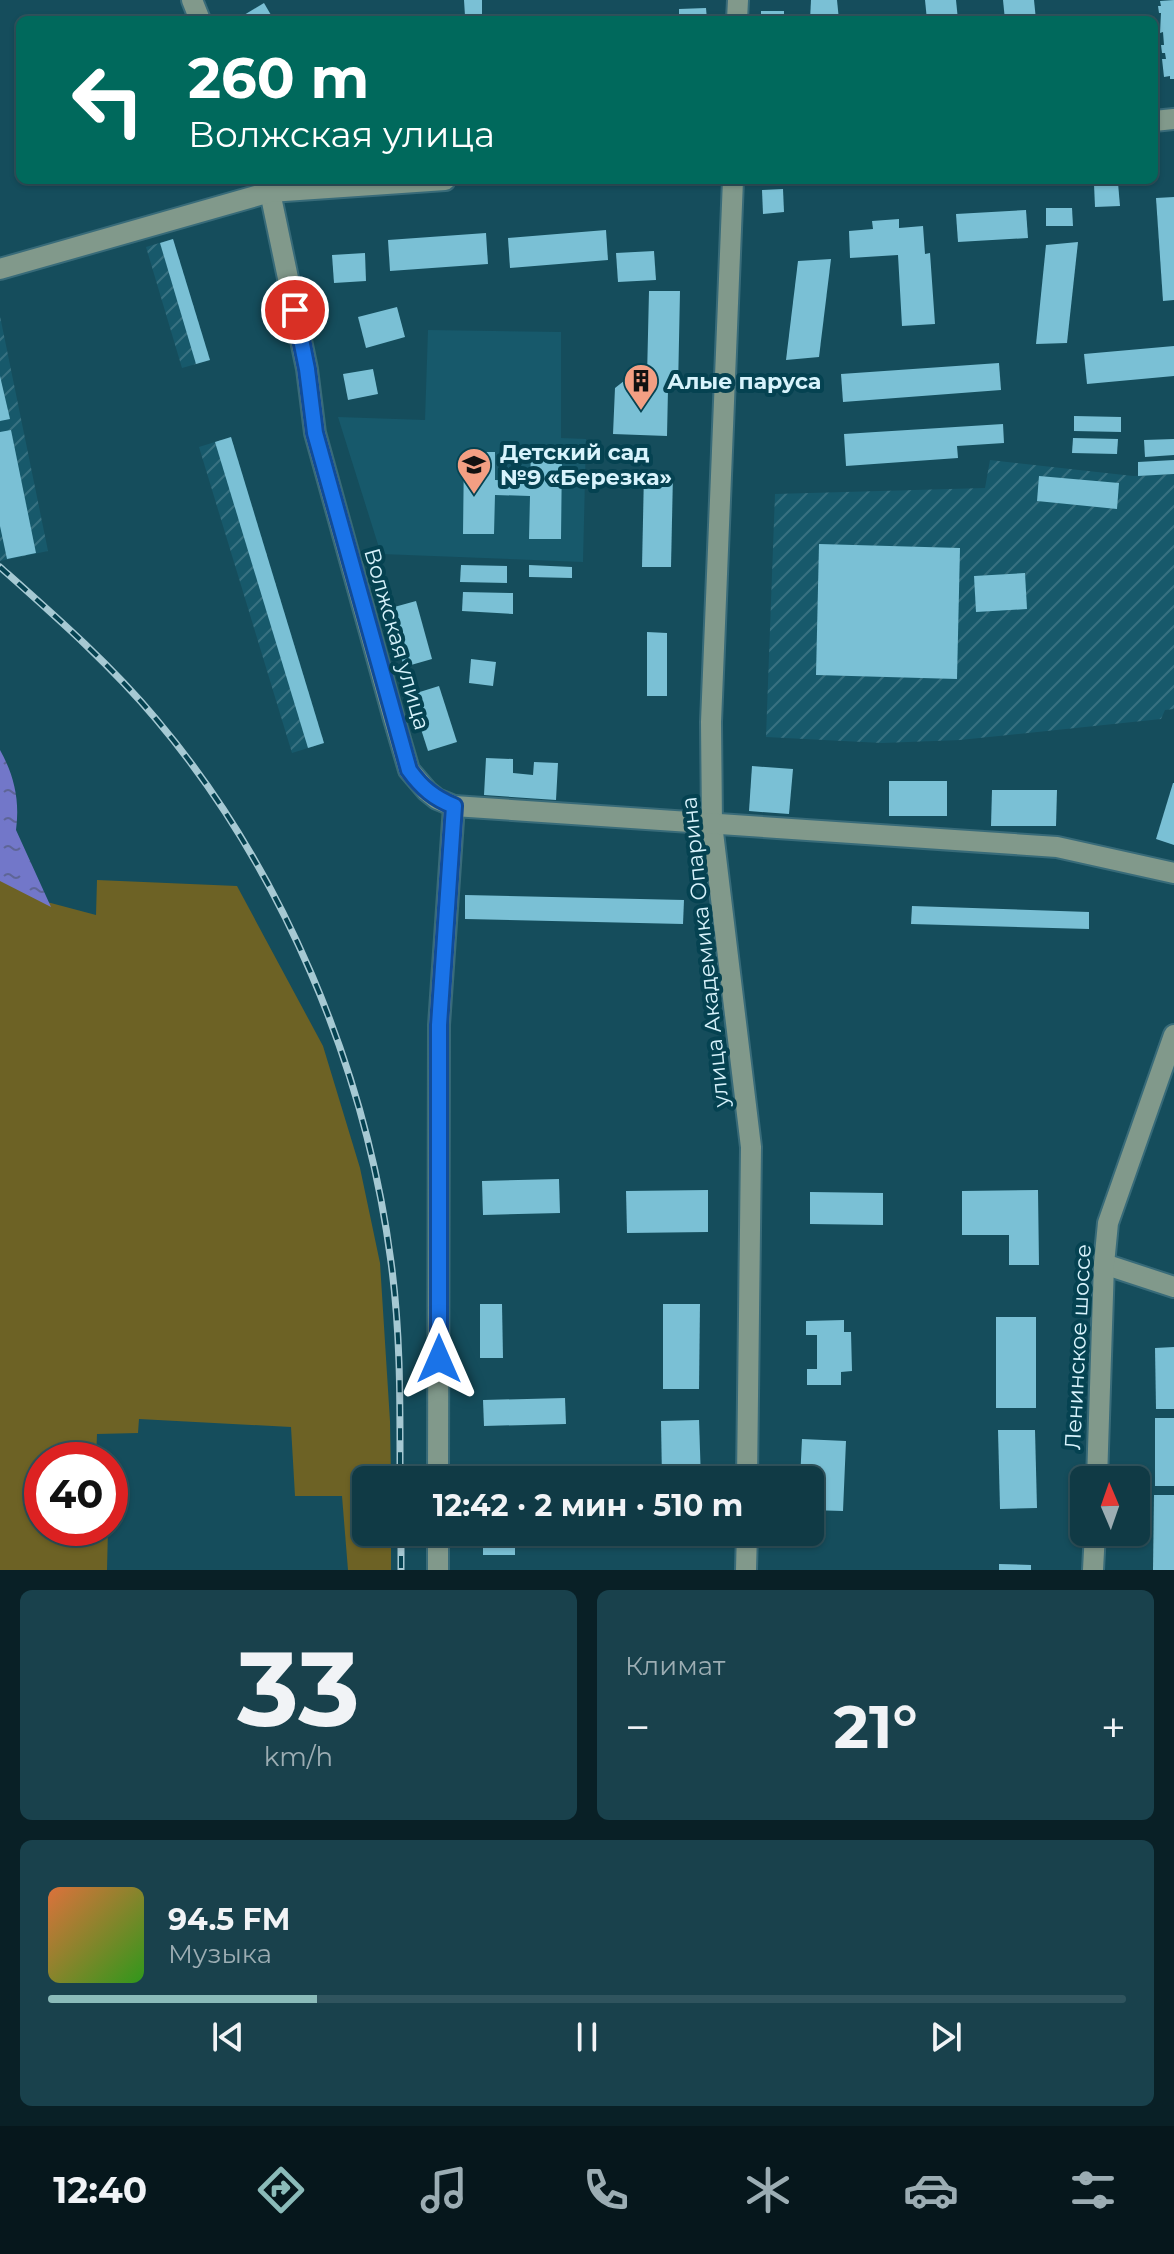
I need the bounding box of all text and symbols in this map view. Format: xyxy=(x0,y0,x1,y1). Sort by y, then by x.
text: 260 m xyxy=(188,44,369,112)
icon: left xyxy=(56,48,160,152)
text: Волжская улица xyxy=(188,112,495,156)
pin xyxy=(261,276,329,344)
icon: arrive xyxy=(273,288,317,332)
building icon: Алые паруса xyxy=(622,362,660,412)
place label: Алые паруса xyxy=(667,368,821,395)
place label: Детский сад №9 «Березка» xyxy=(500,439,672,491)
school or university icon: Детский сад №9 «Березка» xyxy=(455,446,493,496)
street label: Волжская улица xyxy=(358,545,436,733)
street label: улица Академика Опарина xyxy=(675,795,735,1110)
street label: Ленинское шоссе xyxy=(1059,1243,1097,1451)
position arrow xyxy=(397,1317,481,1401)
speed limit sign: 40 xyxy=(24,1442,128,1546)
north arrow xyxy=(1070,1466,1150,1546)
map controls xyxy=(1070,1466,1150,1546)
text: 12:42 · 2 мин · 510 m xyxy=(433,1487,743,1524)
text: 33 xyxy=(237,1625,360,1752)
text: Климат xyxy=(625,1650,725,1682)
text: 21° xyxy=(834,1690,918,1763)
text: − xyxy=(625,1700,650,1754)
text: + xyxy=(1101,1700,1126,1754)
text: km/h xyxy=(264,1741,333,1773)
text: 94.5 FM xyxy=(168,1901,290,1938)
text: Музыка xyxy=(168,1938,272,1970)
icon: previous xyxy=(206,2015,250,2059)
icon: pause xyxy=(565,2015,609,2059)
icon: next xyxy=(924,2015,968,2059)
icon: directions xyxy=(253,2162,309,2218)
icon: music xyxy=(416,2162,472,2218)
icon: phone xyxy=(578,2162,634,2218)
icon: climate xyxy=(740,2162,796,2218)
icon: car xyxy=(903,2162,959,2218)
icon: filters xyxy=(1065,2162,1121,2218)
text: 12:40 xyxy=(53,2168,147,2212)

